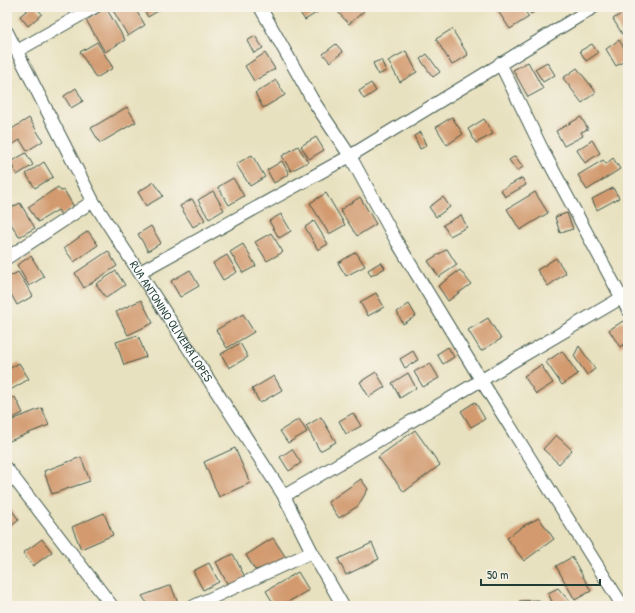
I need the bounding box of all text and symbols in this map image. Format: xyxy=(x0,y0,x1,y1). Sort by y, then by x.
street label: RUA ANTONINO OLIVEIRA LOPES xyxy=(126,257,217,385)
scale bar xyxy=(481,561,600,587)
text: 50 m xyxy=(487,566,508,583)

